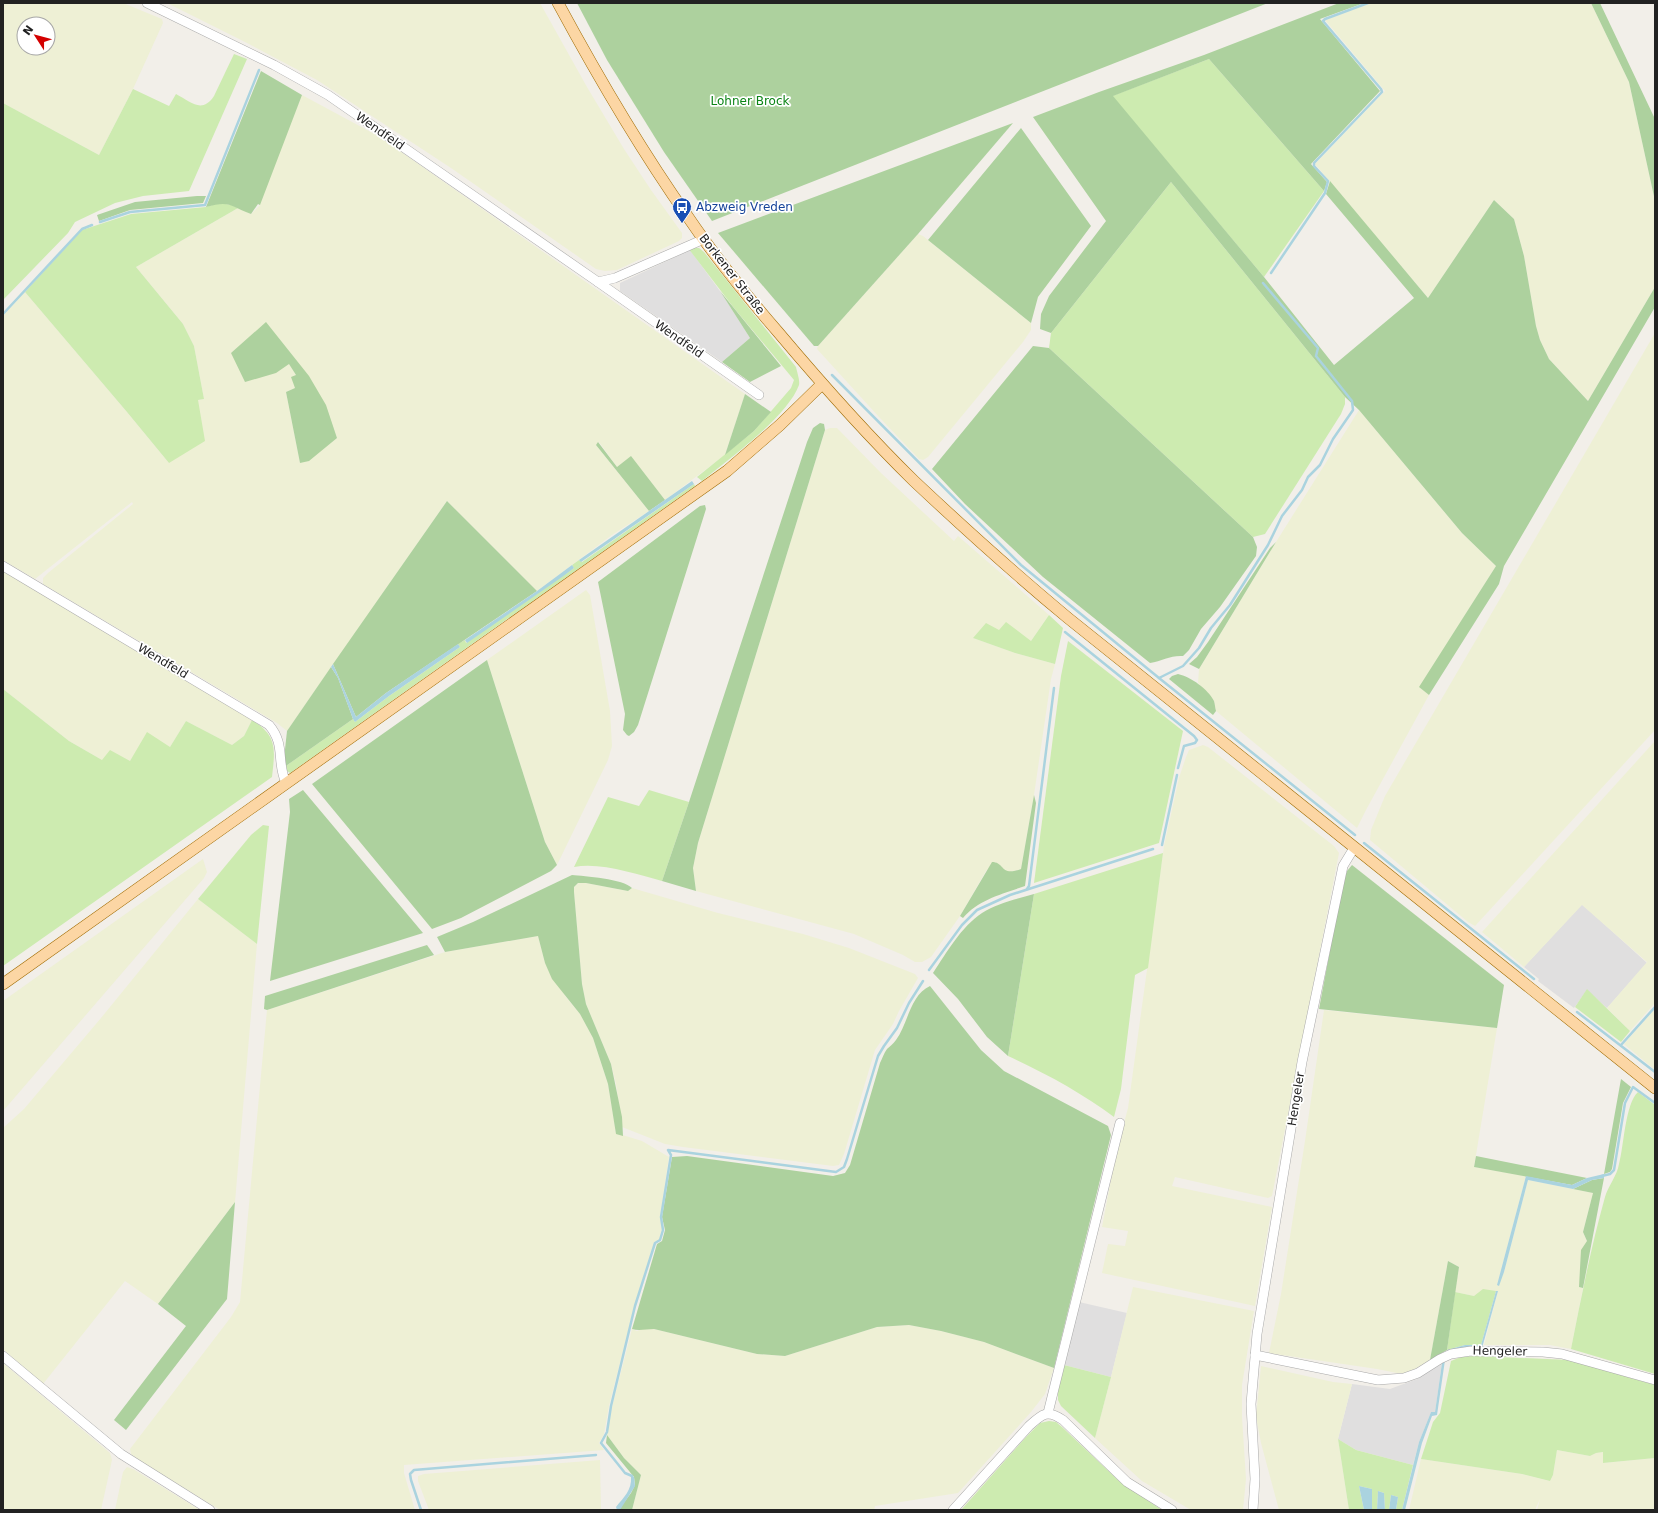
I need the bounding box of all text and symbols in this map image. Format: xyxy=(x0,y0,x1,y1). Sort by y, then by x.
north arrow xyxy=(16,16,56,56)
text: N xyxy=(20,23,36,38)
park label: Lohner Brock xyxy=(711,94,790,108)
street label: Wendfeld xyxy=(353,109,407,153)
bus stop icon: Abzweig Vreden xyxy=(671,196,693,224)
place label: Abzweig Vreden xyxy=(696,200,793,214)
street label: Borkener Straße xyxy=(696,231,768,317)
street label: Wendfeld xyxy=(652,317,706,361)
street label: Wendfeld xyxy=(135,640,191,682)
street label: Hengeler xyxy=(1285,1071,1307,1127)
street label: Hengeler xyxy=(1473,1344,1528,1358)

